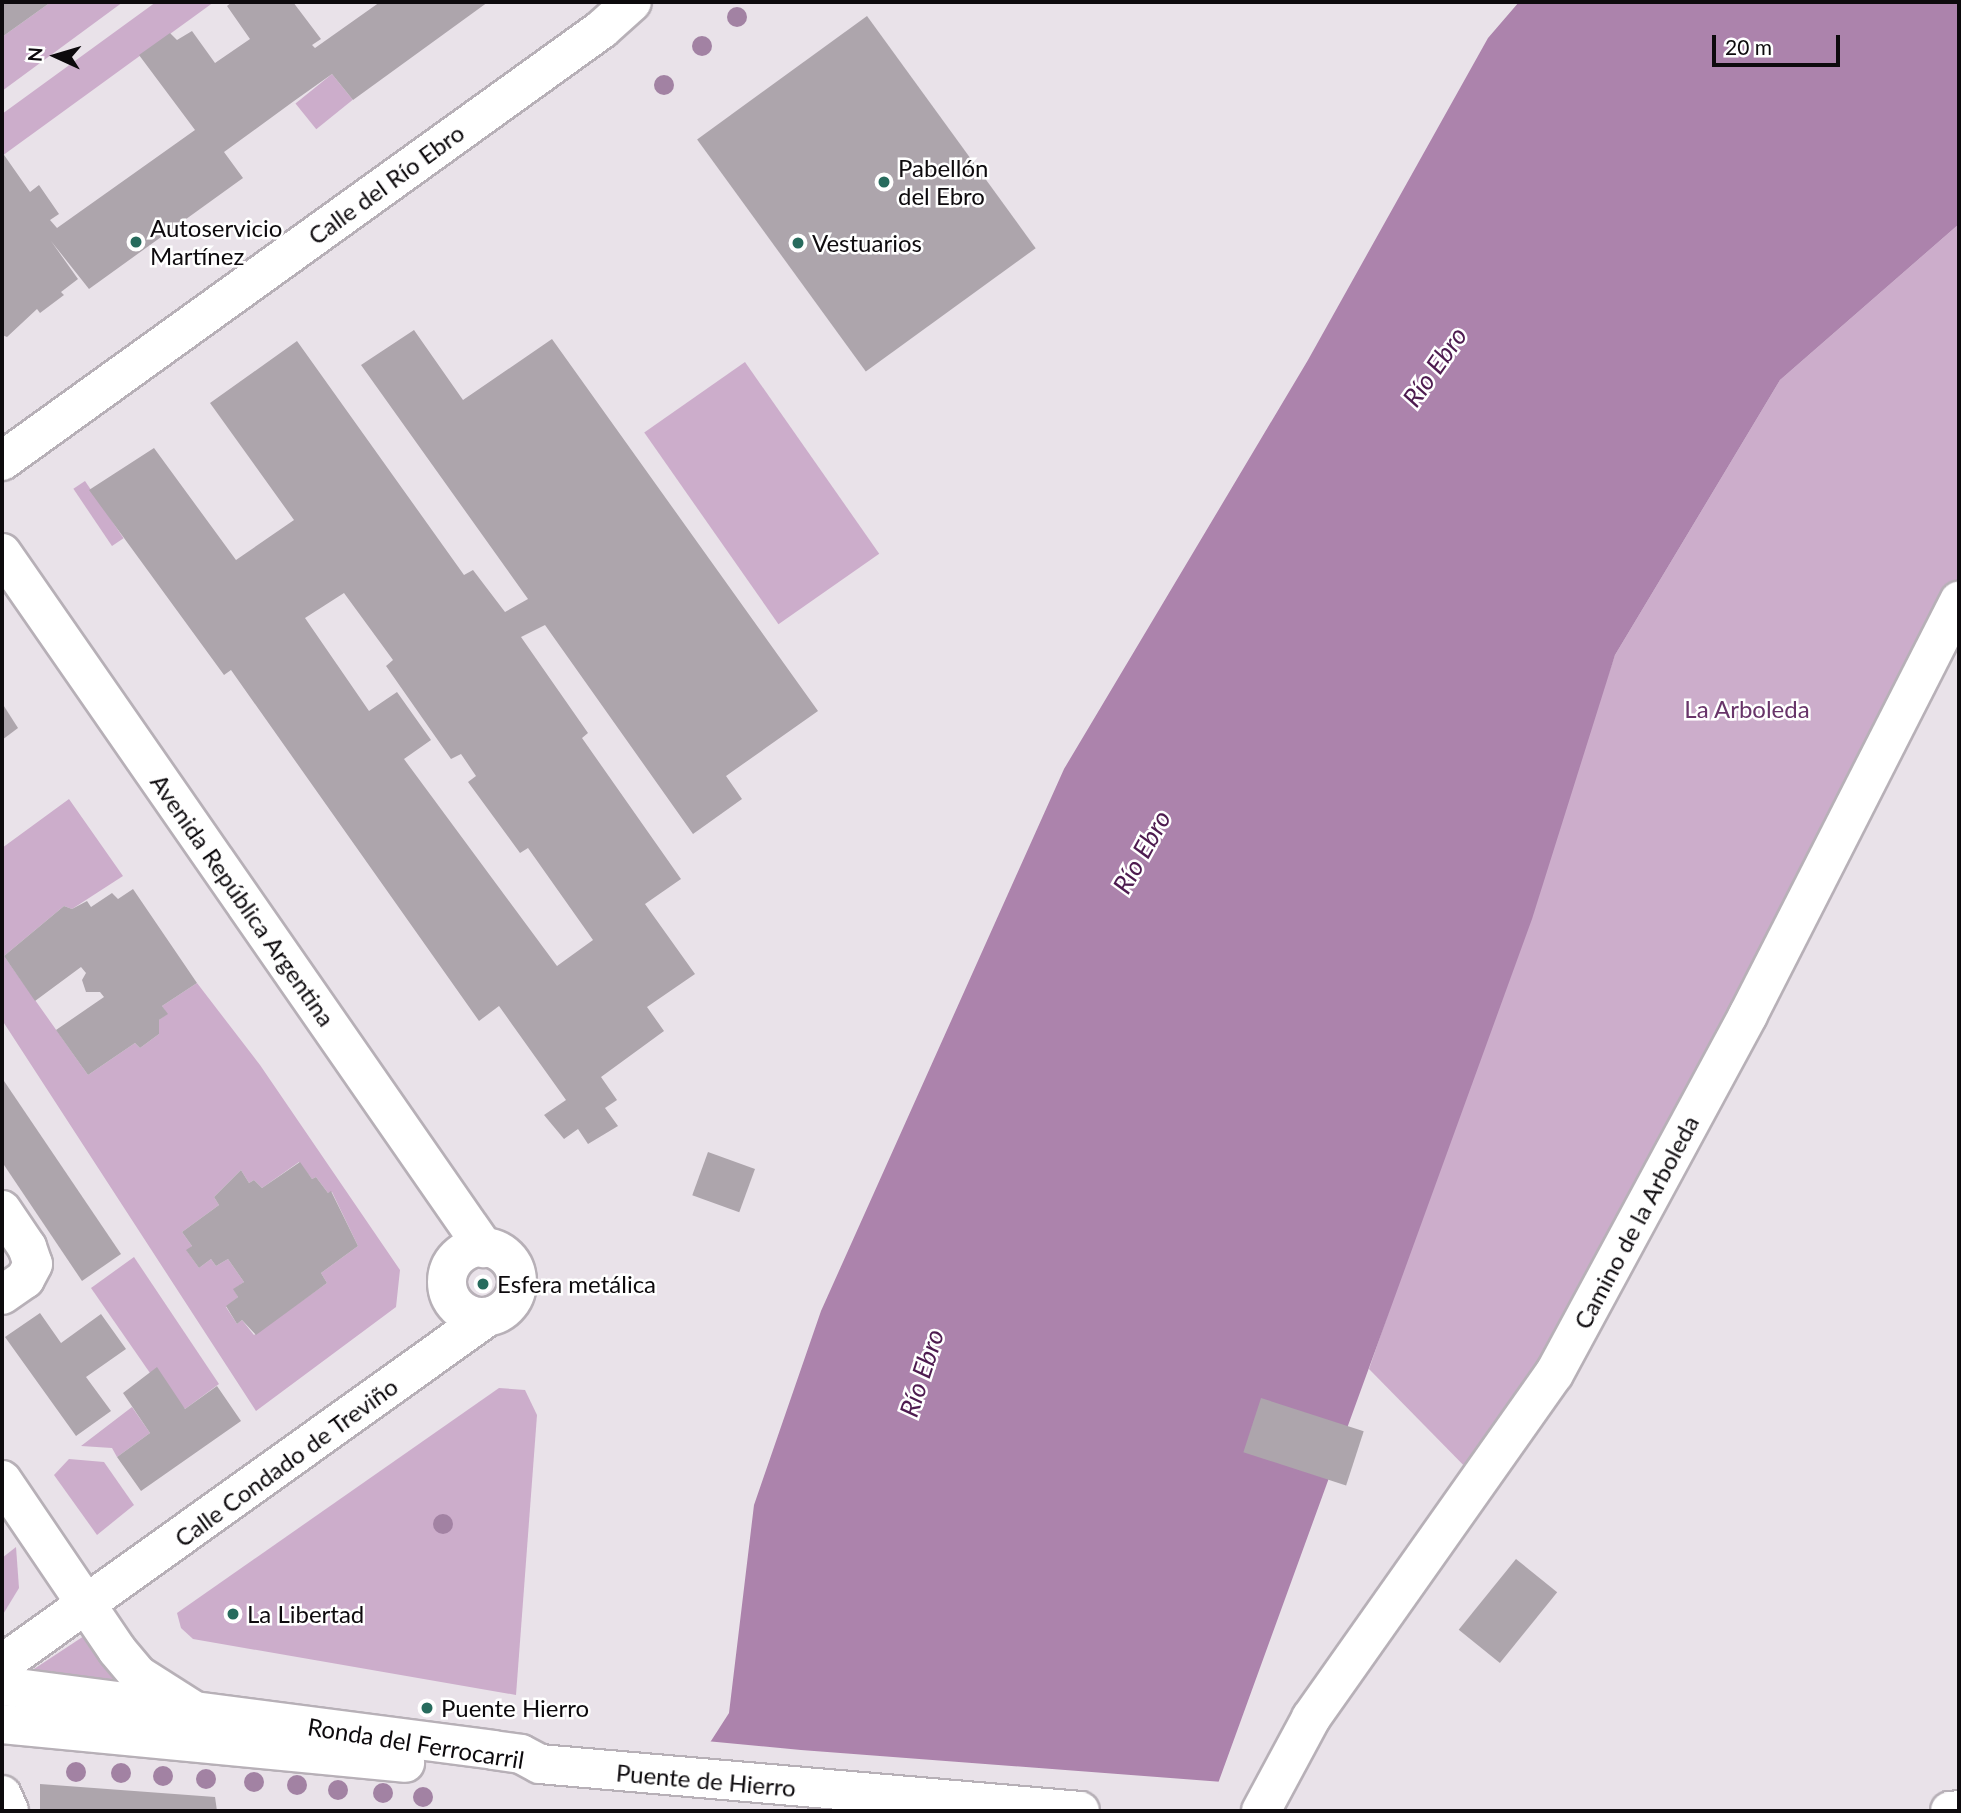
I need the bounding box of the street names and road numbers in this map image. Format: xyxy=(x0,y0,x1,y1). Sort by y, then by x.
street label: Calle del Río Ebro xyxy=(303,118,469,250)
street label: Avenida República Argentina xyxy=(145,768,341,1032)
street label: Camino de la Arboleda xyxy=(1567,1110,1705,1334)
street label: Calle Condado de Treviño xyxy=(169,1371,403,1553)
street label: Ronda del Ferrocarril xyxy=(306,1712,526,1774)
street label: Puente de Hierro xyxy=(615,1758,797,1802)

